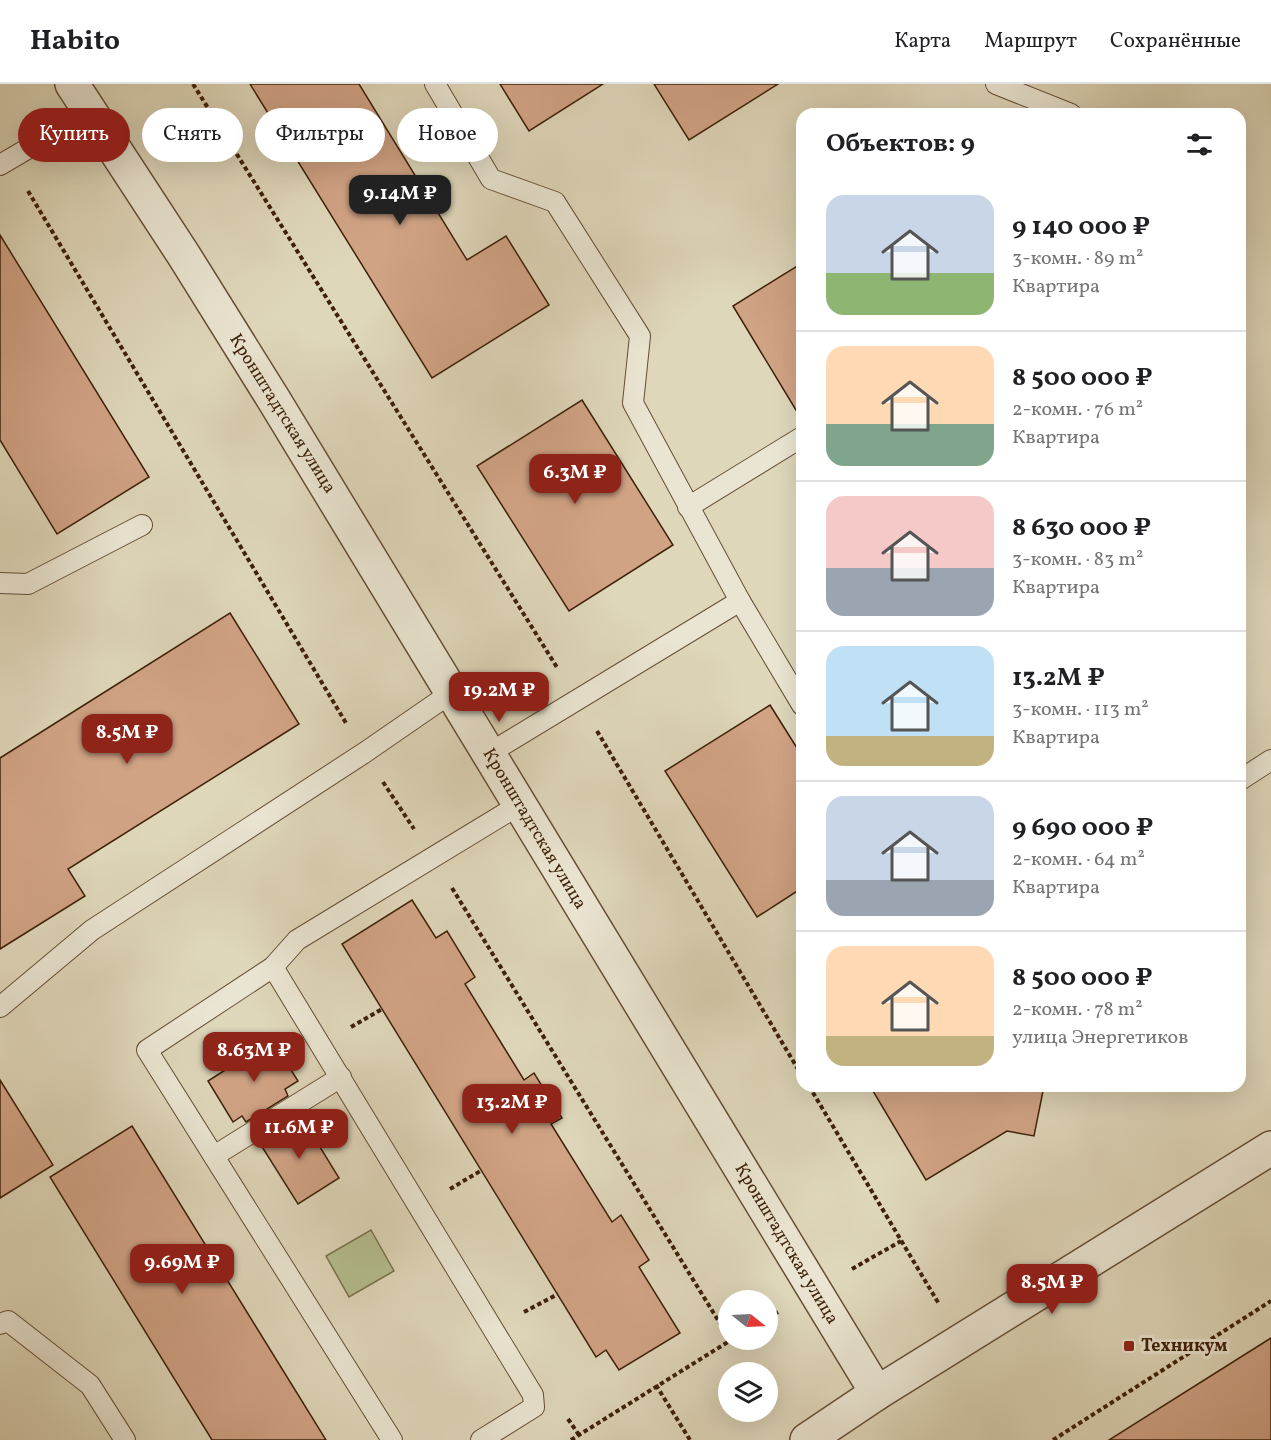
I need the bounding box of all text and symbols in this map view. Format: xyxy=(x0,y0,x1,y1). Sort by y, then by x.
text: Habito xyxy=(30,22,120,61)
text: Карта xyxy=(894,27,951,56)
text: Маршрут xyxy=(984,27,1077,56)
text: Сохранённые xyxy=(1110,27,1241,56)
chip: Купить xyxy=(18,108,130,162)
chip: Снять xyxy=(142,108,243,162)
chip: Фильтры xyxy=(255,108,385,162)
chip: Новое xyxy=(397,108,498,162)
text: Объектов: 9 xyxy=(826,126,975,162)
icon: filters xyxy=(1183,128,1216,161)
pin: 9.14M ₽ xyxy=(345,175,455,226)
text: 9.14M ₽ xyxy=(363,180,437,208)
text: 9 140 000 ₽ xyxy=(1012,209,1150,245)
icon: home xyxy=(874,219,946,291)
text: 3-комн. · 89 m² xyxy=(1012,245,1144,273)
text: Квартира xyxy=(1012,273,1100,301)
street label: Кронштадтская улица xyxy=(223,329,341,499)
text: 8 500 000 ₽ xyxy=(1012,360,1153,396)
icon: home xyxy=(874,370,946,442)
text: 2-комн. · 76 m² xyxy=(1012,396,1143,424)
text: Квартира xyxy=(1012,424,1100,452)
pin: 6.3M ₽ xyxy=(526,454,624,505)
text: 6.3M ₽ xyxy=(543,459,607,487)
text: 8 630 000 ₽ xyxy=(1012,510,1151,546)
icon: home xyxy=(874,520,946,592)
text: 3-комн. · 83 m² xyxy=(1012,546,1143,574)
text: Квартира xyxy=(1012,574,1100,602)
text: 13.2M ₽ xyxy=(1012,660,1105,696)
icon: home xyxy=(874,670,946,742)
pin: 19.2M ₽ xyxy=(444,672,554,723)
text: 19.2M ₽ xyxy=(463,677,535,705)
text: 3-комн. · 113 m² xyxy=(1012,696,1149,724)
pin: 8.5M ₽ xyxy=(78,714,176,765)
text: 8.5M ₽ xyxy=(96,719,158,747)
text: Квартира xyxy=(1012,724,1100,752)
street label: Кронштадтская улица xyxy=(476,744,592,914)
text: 9 690 000 ₽ xyxy=(1012,810,1153,846)
icon: home xyxy=(874,820,946,892)
text: 2-комн. · 64 m² xyxy=(1012,846,1145,874)
text: Квартира xyxy=(1012,874,1100,902)
text: 8 500 000 ₽ xyxy=(1012,960,1153,996)
icon: home xyxy=(874,970,946,1042)
text: 2-комн. · 78 m² xyxy=(1012,996,1143,1024)
text: улица Энергетиков xyxy=(1012,1024,1188,1052)
pin: 8.63M ₽ xyxy=(199,1032,309,1083)
text: 8.63M ₽ xyxy=(217,1037,291,1065)
pin: 13.2M ₽ xyxy=(457,1084,567,1135)
text: 13.2M ₽ xyxy=(476,1089,548,1117)
pin: 11.6M ₽ xyxy=(244,1109,354,1160)
text: 11.6M ₽ xyxy=(264,1114,334,1142)
street label: Кронштадтская улица xyxy=(728,1159,844,1329)
pin: 9.69M ₽ xyxy=(127,1244,237,1295)
text: 9.69M ₽ xyxy=(144,1249,220,1277)
pin: 8.5M ₽ xyxy=(1003,1264,1101,1315)
text: 8.5M ₽ xyxy=(1021,1269,1083,1297)
north arrow xyxy=(718,1290,778,1350)
map controls xyxy=(718,1290,778,1422)
place label: Техникум xyxy=(1141,1334,1228,1359)
marker: Техникум xyxy=(1122,1339,1136,1353)
button: layers xyxy=(718,1362,778,1422)

